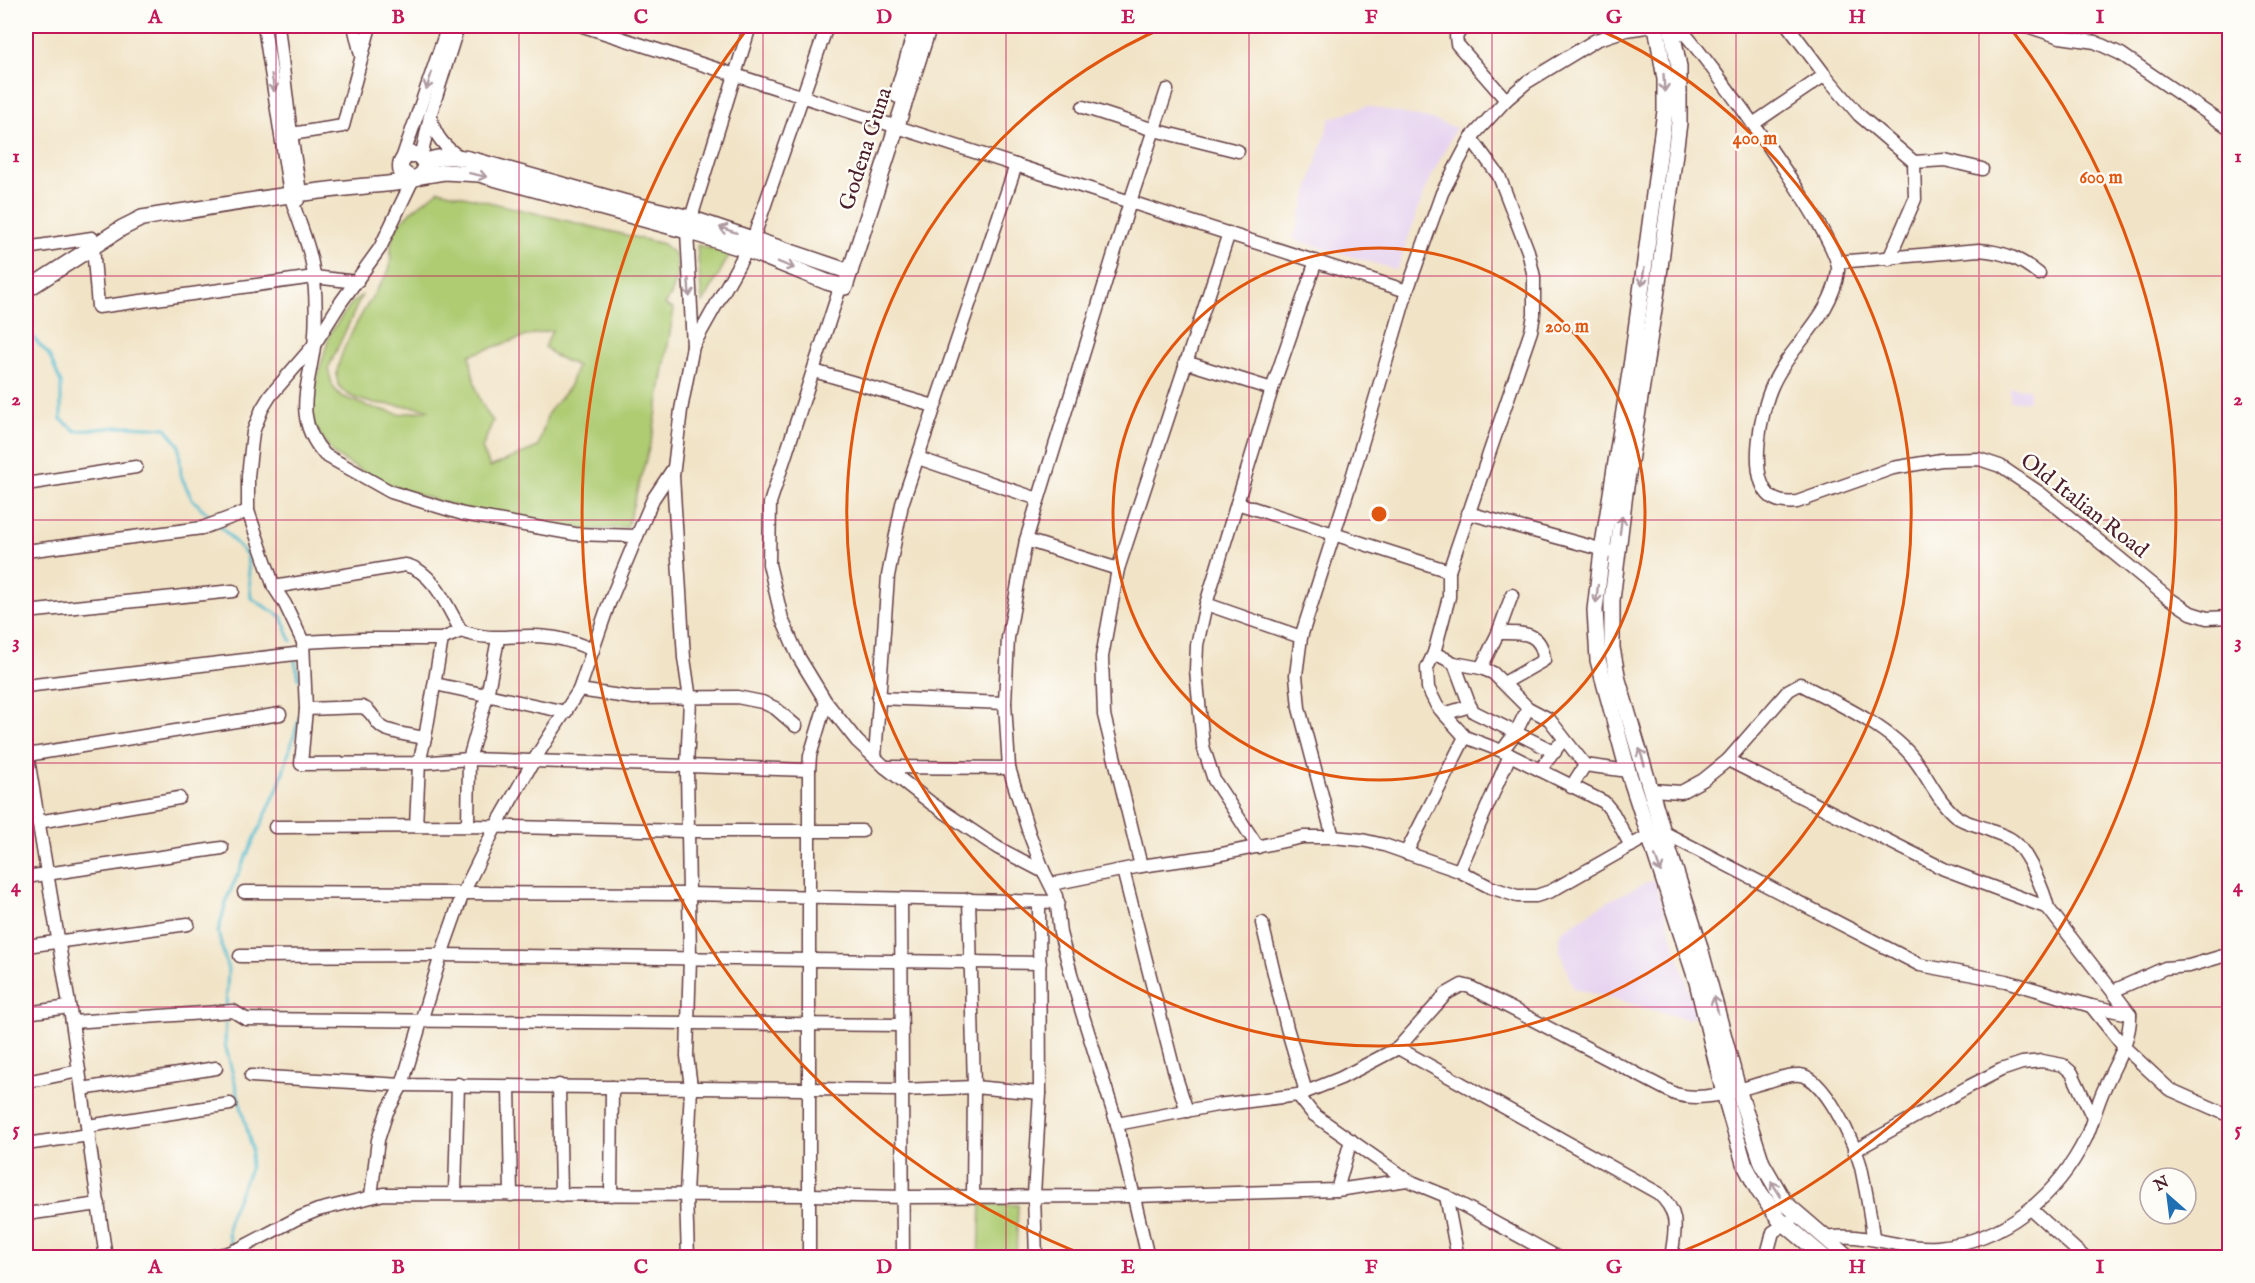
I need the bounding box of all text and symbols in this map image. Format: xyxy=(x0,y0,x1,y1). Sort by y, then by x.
text: A xyxy=(147,5,163,30)
text: B xyxy=(391,5,405,30)
text: C xyxy=(634,5,648,30)
text: D xyxy=(876,5,892,30)
text: E xyxy=(1121,5,1135,30)
text: F xyxy=(1365,5,1378,30)
text: G xyxy=(1606,5,1623,30)
text: H xyxy=(1848,5,1866,30)
text: I xyxy=(2096,5,2105,30)
one-way arrow xyxy=(423,71,434,90)
one-way arrow xyxy=(267,73,278,93)
one-way arrow xyxy=(1659,73,1670,93)
street label: Godena Guna xyxy=(833,84,899,214)
text: 400 m xyxy=(1733,128,1777,151)
text: 1 xyxy=(12,144,20,169)
text: 1 xyxy=(2234,144,2242,169)
text: 600 m xyxy=(2079,167,2123,190)
one-way arrow xyxy=(468,170,487,181)
one-way arrow xyxy=(719,224,737,235)
one-way arrow xyxy=(776,260,795,271)
one-way arrow xyxy=(1637,266,1648,286)
one-way arrow xyxy=(684,278,695,298)
text: 200 m xyxy=(1545,316,1589,339)
text: 2 xyxy=(11,387,21,412)
text: 2 xyxy=(2233,387,2243,412)
street label: Old Italian Road xyxy=(2014,447,2154,565)
centre of rings xyxy=(1369,504,1389,524)
one-way arrow xyxy=(1616,516,1627,536)
one-way arrow xyxy=(1591,584,1602,604)
text: 3 xyxy=(12,630,20,655)
text: 3 xyxy=(2234,630,2242,655)
one-way arrow xyxy=(1636,748,1647,767)
one-way arrow xyxy=(1653,854,1664,873)
text: 4 xyxy=(11,874,22,899)
text: 4 xyxy=(2233,874,2244,899)
one-way arrow xyxy=(1710,995,1721,1014)
text: 5 xyxy=(12,1117,20,1142)
text: 5 xyxy=(2234,1117,2242,1142)
north arrow xyxy=(2138,1166,2198,1226)
text: N xyxy=(2150,1172,2173,1197)
one-way arrow xyxy=(1770,1181,1782,1198)
text: A xyxy=(147,1255,163,1280)
text: B xyxy=(391,1255,405,1280)
text: C xyxy=(634,1255,648,1280)
text: D xyxy=(876,1255,892,1280)
text: E xyxy=(1121,1255,1135,1280)
text: F xyxy=(1365,1255,1378,1280)
text: G xyxy=(1606,1255,1623,1280)
text: H xyxy=(1848,1255,1866,1280)
text: I xyxy=(2096,1255,2105,1280)

